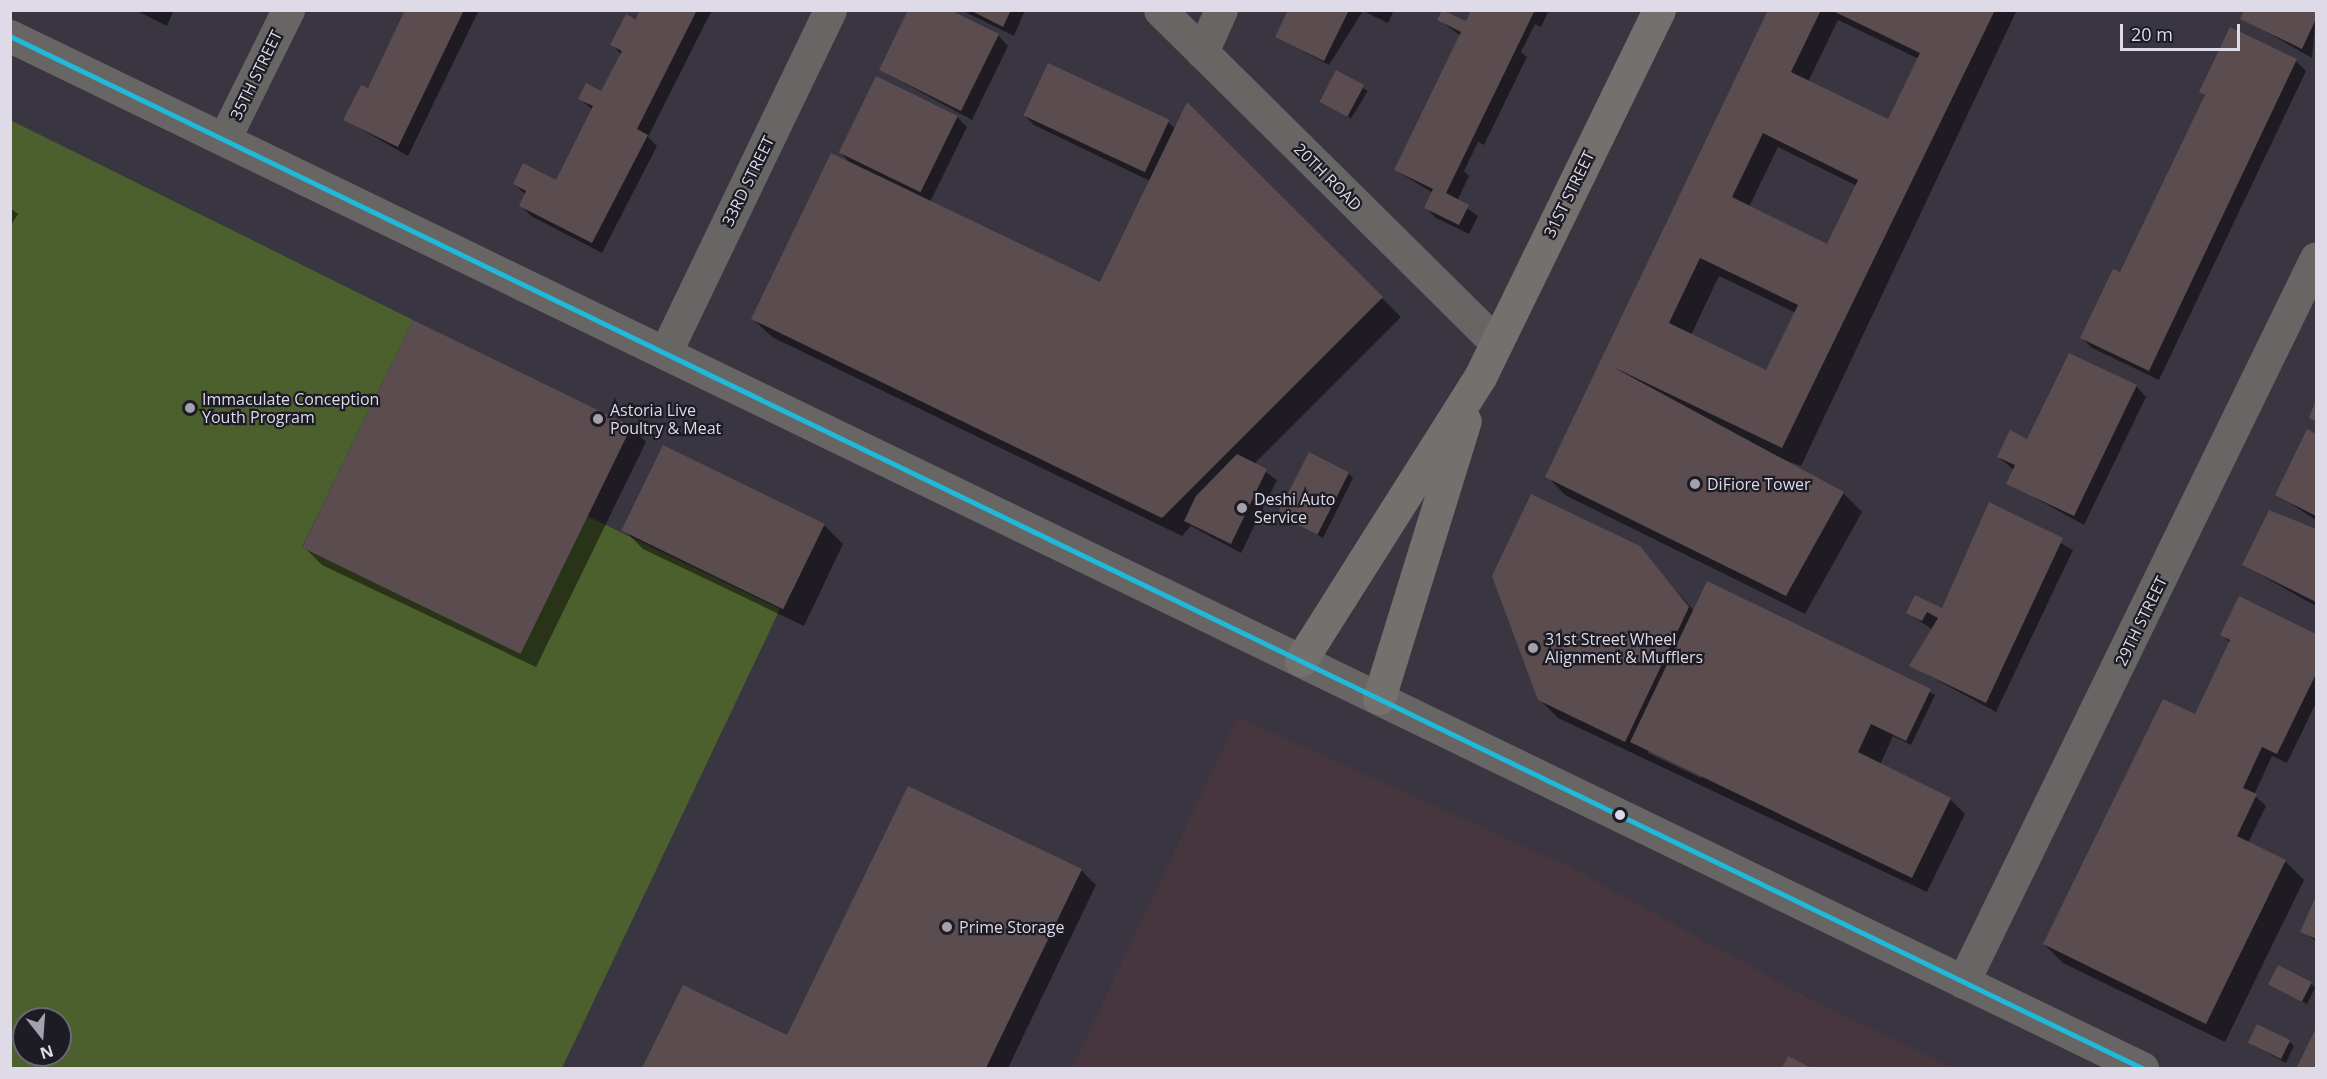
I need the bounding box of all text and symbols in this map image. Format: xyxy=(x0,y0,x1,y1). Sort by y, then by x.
scale bar xyxy=(2123,12,2243,50)
text: 20 m xyxy=(2131,22,2173,46)
street label: 35TH STREET xyxy=(226,27,286,123)
street label: 33RD STREET xyxy=(718,133,778,229)
street label: 20TH ROAD xyxy=(1290,139,1366,215)
street label: 31ST STREET xyxy=(1540,148,1598,240)
place label: Immaculate Conception Youth Program xyxy=(202,389,379,427)
place label: Astoria Live Poultry & Meat xyxy=(610,400,721,438)
marker: Immaculate Conception Youth Program xyxy=(183,401,197,415)
marker: Astoria Live Poultry & Meat xyxy=(591,412,605,426)
place label: DiFiore Tower xyxy=(1707,474,1811,494)
marker: DiFiore Tower xyxy=(1688,477,1702,491)
place label: Deshi Auto Service xyxy=(1254,489,1335,527)
marker: Deshi Auto Service xyxy=(1235,501,1249,515)
street label: 29TH STREET xyxy=(2111,573,2171,669)
place label: 31st Street Wheel Alignment & Mufflers xyxy=(1545,629,1703,667)
marker: 31st Street Wheel Alignment & Mufflers xyxy=(1526,641,1540,655)
unlabelled marker xyxy=(1614,809,1626,821)
place label: Prime Storage xyxy=(959,917,1064,937)
marker: Prime Storage xyxy=(940,920,954,934)
north arrow xyxy=(12,1007,72,1067)
text: N xyxy=(37,1040,56,1065)

